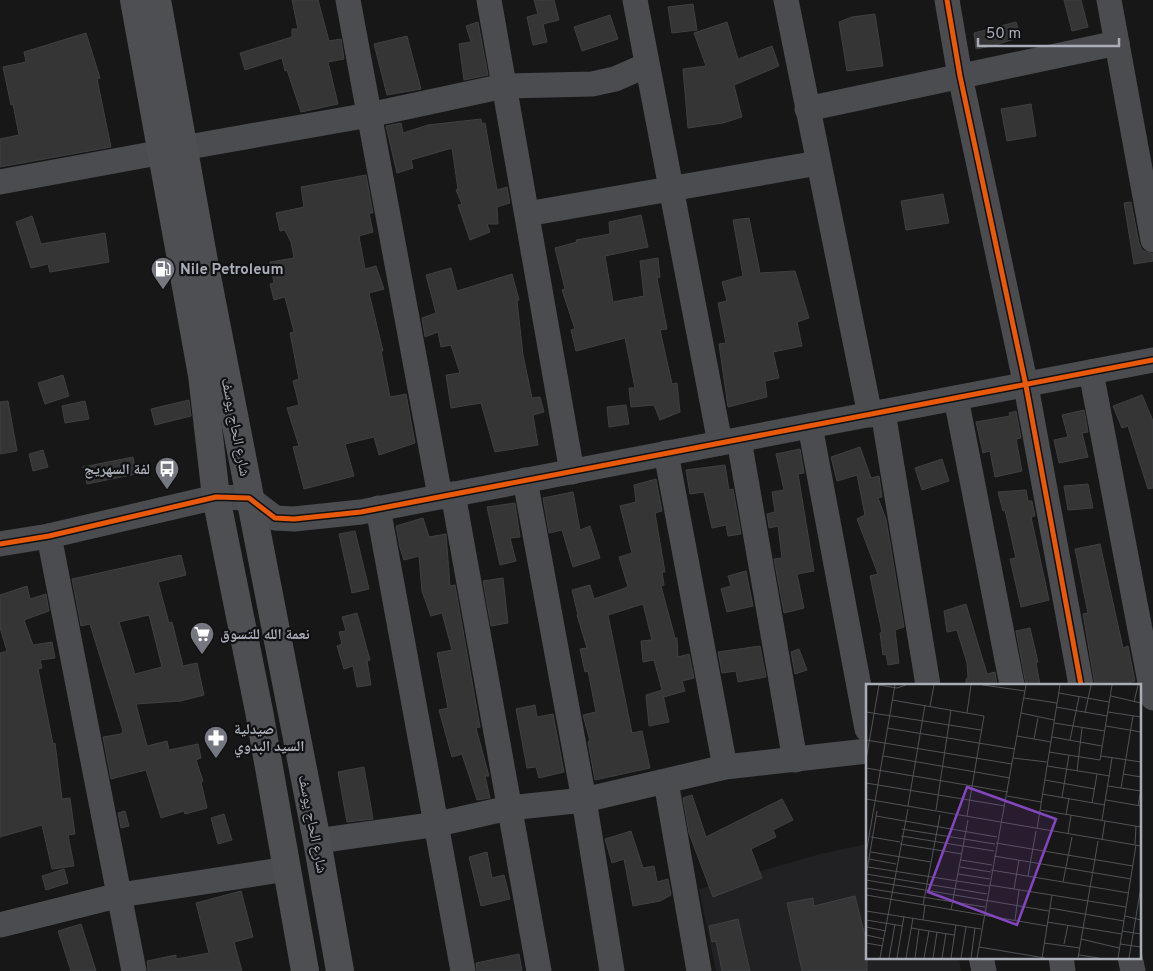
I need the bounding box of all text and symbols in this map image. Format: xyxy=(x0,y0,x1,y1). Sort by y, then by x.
scale bar xyxy=(978,15,1119,47)
text: 50 m xyxy=(986,25,1021,44)
fuel station icon: Nile Petroleum xyxy=(150,256,176,290)
place label: Nile Petroleum xyxy=(180,261,284,280)
street label: شارع الحاج يوسف xyxy=(216,376,253,478)
bus stop icon: لفة السهريج xyxy=(154,456,180,490)
place label: لفة السهريج xyxy=(84,461,150,480)
supermarket icon: نعمة الله للتسوق xyxy=(189,621,215,655)
place label: نعمة الله للتسوق xyxy=(220,626,310,645)
inset map xyxy=(866,684,1140,958)
place label: صيدلية السيد البدوي xyxy=(234,721,305,758)
pharmacy icon: صيدلية السيد البدوي xyxy=(203,725,229,759)
street label: شارع الحاج يوسف xyxy=(293,773,330,875)

